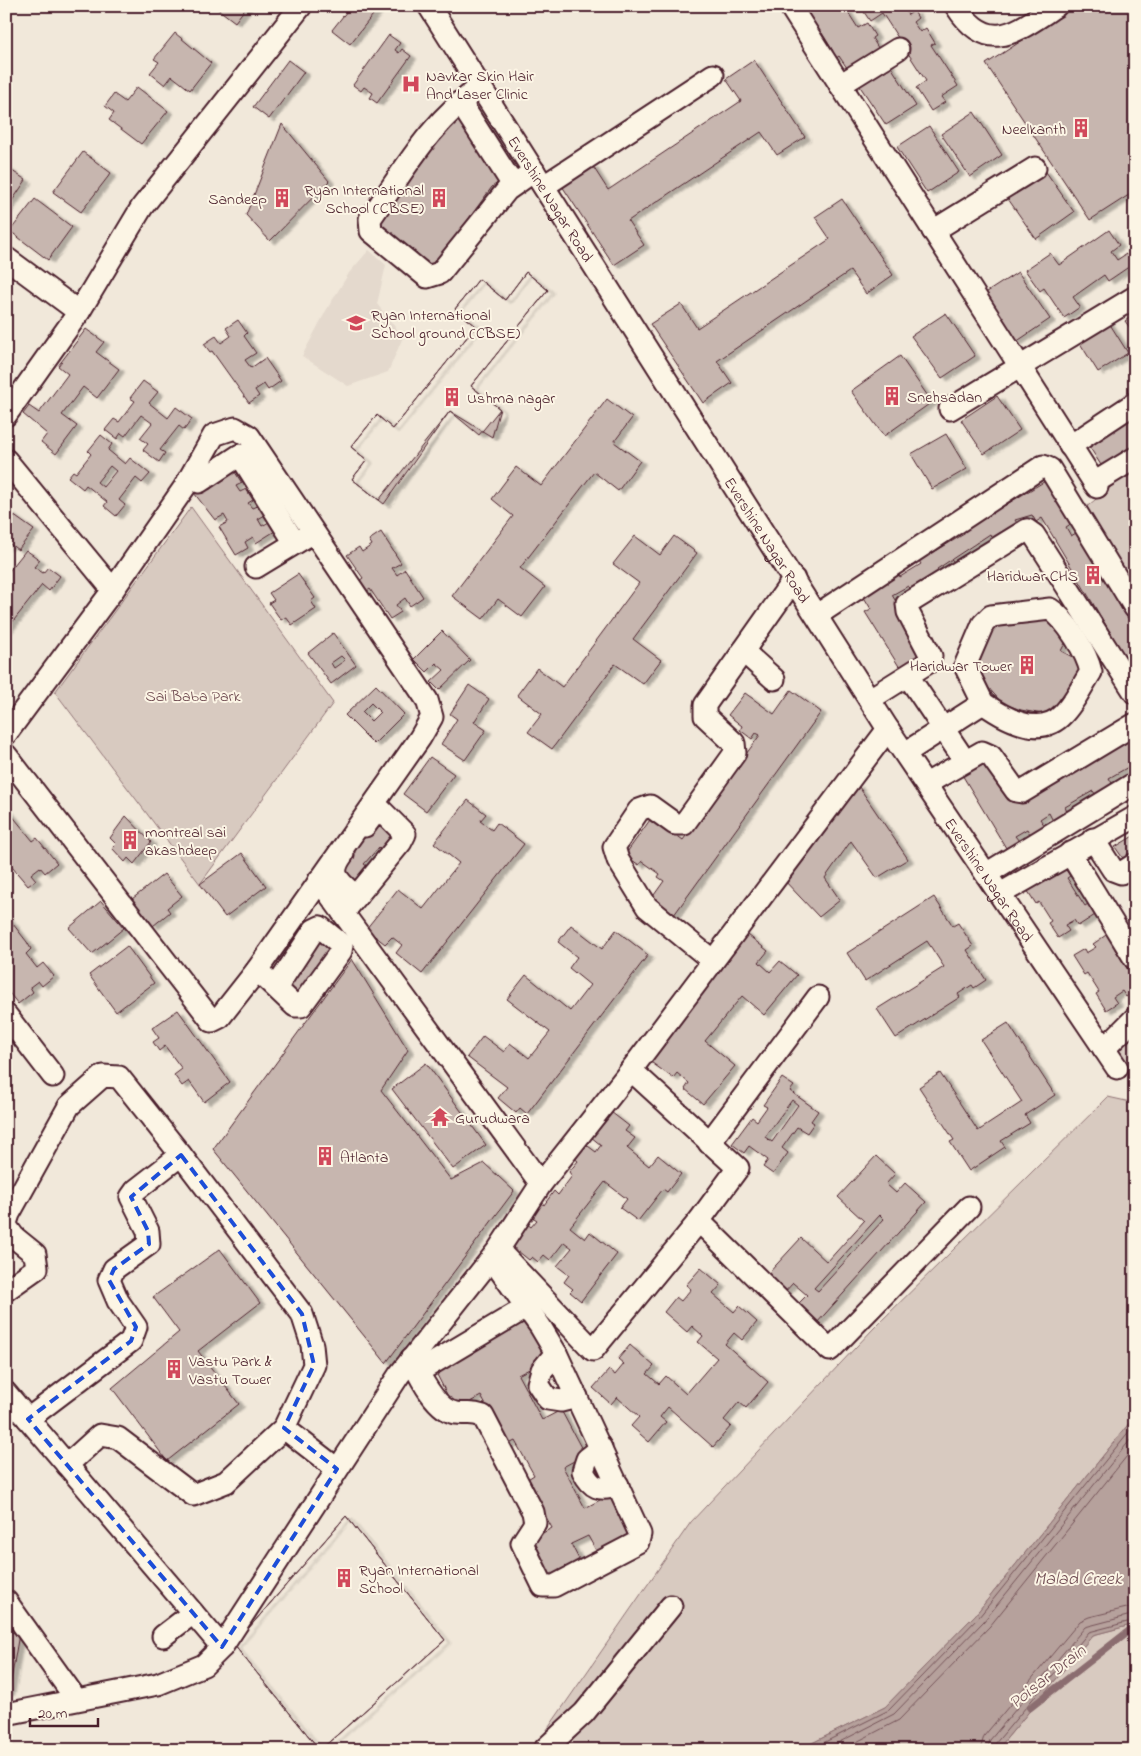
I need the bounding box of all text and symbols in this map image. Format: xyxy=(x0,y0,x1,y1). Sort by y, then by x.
place label: Navkar Skin Hair And Laser Clinic xyxy=(426,65,534,107)
hospital icon: Navkar Skin Hair And Laser Clinic xyxy=(400,73,422,95)
building icon: Neelkanth xyxy=(1070,117,1092,139)
place label: Neelkanth xyxy=(1002,118,1066,142)
street label: Evershine Nagar Road xyxy=(500,132,599,267)
place label: Ryan International School (CBSE) xyxy=(304,179,424,221)
building icon: Sandeep xyxy=(271,187,293,209)
building icon: Ryan International School (CBSE) xyxy=(428,187,450,209)
place label: Sandeep xyxy=(208,188,267,212)
place label: Ryan International School ground (CBSE) xyxy=(371,304,521,346)
school or university icon: Ryan International School ground (CBSE) xyxy=(345,312,367,334)
building icon: Snehsadan xyxy=(881,385,903,407)
building icon: Ushma nagar xyxy=(441,386,463,408)
place label: Snehsadan xyxy=(907,386,982,410)
place label: Ushma nagar xyxy=(467,387,555,411)
street label: Evershine Nagar Road xyxy=(717,473,815,608)
building icon: Haridwar CHS xyxy=(1082,564,1104,586)
place label: Haridwar CHS xyxy=(987,565,1078,589)
building icon: Haridwar Tower xyxy=(1016,654,1038,676)
place label: Haridwar Tower xyxy=(910,655,1012,679)
park label: Sai Baba Park xyxy=(145,685,242,709)
street label: Evershine Nagar Road xyxy=(937,814,1039,948)
place label: montreal sai akashdeep xyxy=(145,821,226,863)
building icon: montreal sai akashdeep xyxy=(119,829,141,851)
temple icon: Gurudwara xyxy=(429,1106,451,1128)
place label: Gurudwara xyxy=(455,1107,530,1131)
building icon: Atlanta xyxy=(314,1145,336,1167)
place label: Atlanta xyxy=(340,1146,388,1170)
place label: Vastu Park & Vastu Tower xyxy=(188,1350,273,1392)
building icon: Vastu Park & Vastu Tower xyxy=(163,1358,185,1380)
place label: Ryan International School xyxy=(359,1559,479,1601)
building icon: Ryan International School xyxy=(333,1567,355,1589)
water label: Malad Creek xyxy=(1034,1567,1123,1593)
water label: Poisar Drain xyxy=(1004,1638,1093,1716)
scale bar xyxy=(30,1696,98,1728)
text: 20 m xyxy=(38,1703,68,1725)

